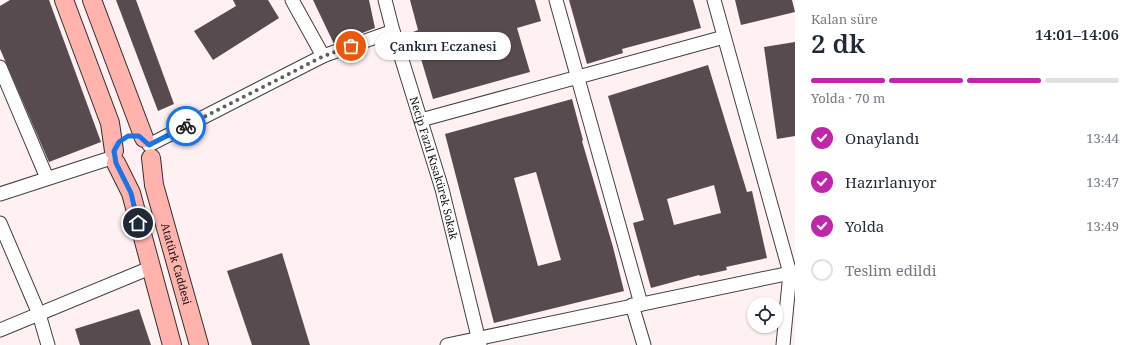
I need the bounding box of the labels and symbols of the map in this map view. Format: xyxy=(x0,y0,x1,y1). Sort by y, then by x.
pin xyxy=(334,29,368,63)
callout: Çankırı Eczanesi xyxy=(375,32,511,60)
street label: Necip Fazıl Kısakürek Sokak xyxy=(407,94,462,241)
courier xyxy=(166,106,206,146)
pin xyxy=(121,206,155,240)
street label: Atatürk Caddesi xyxy=(158,221,195,307)

